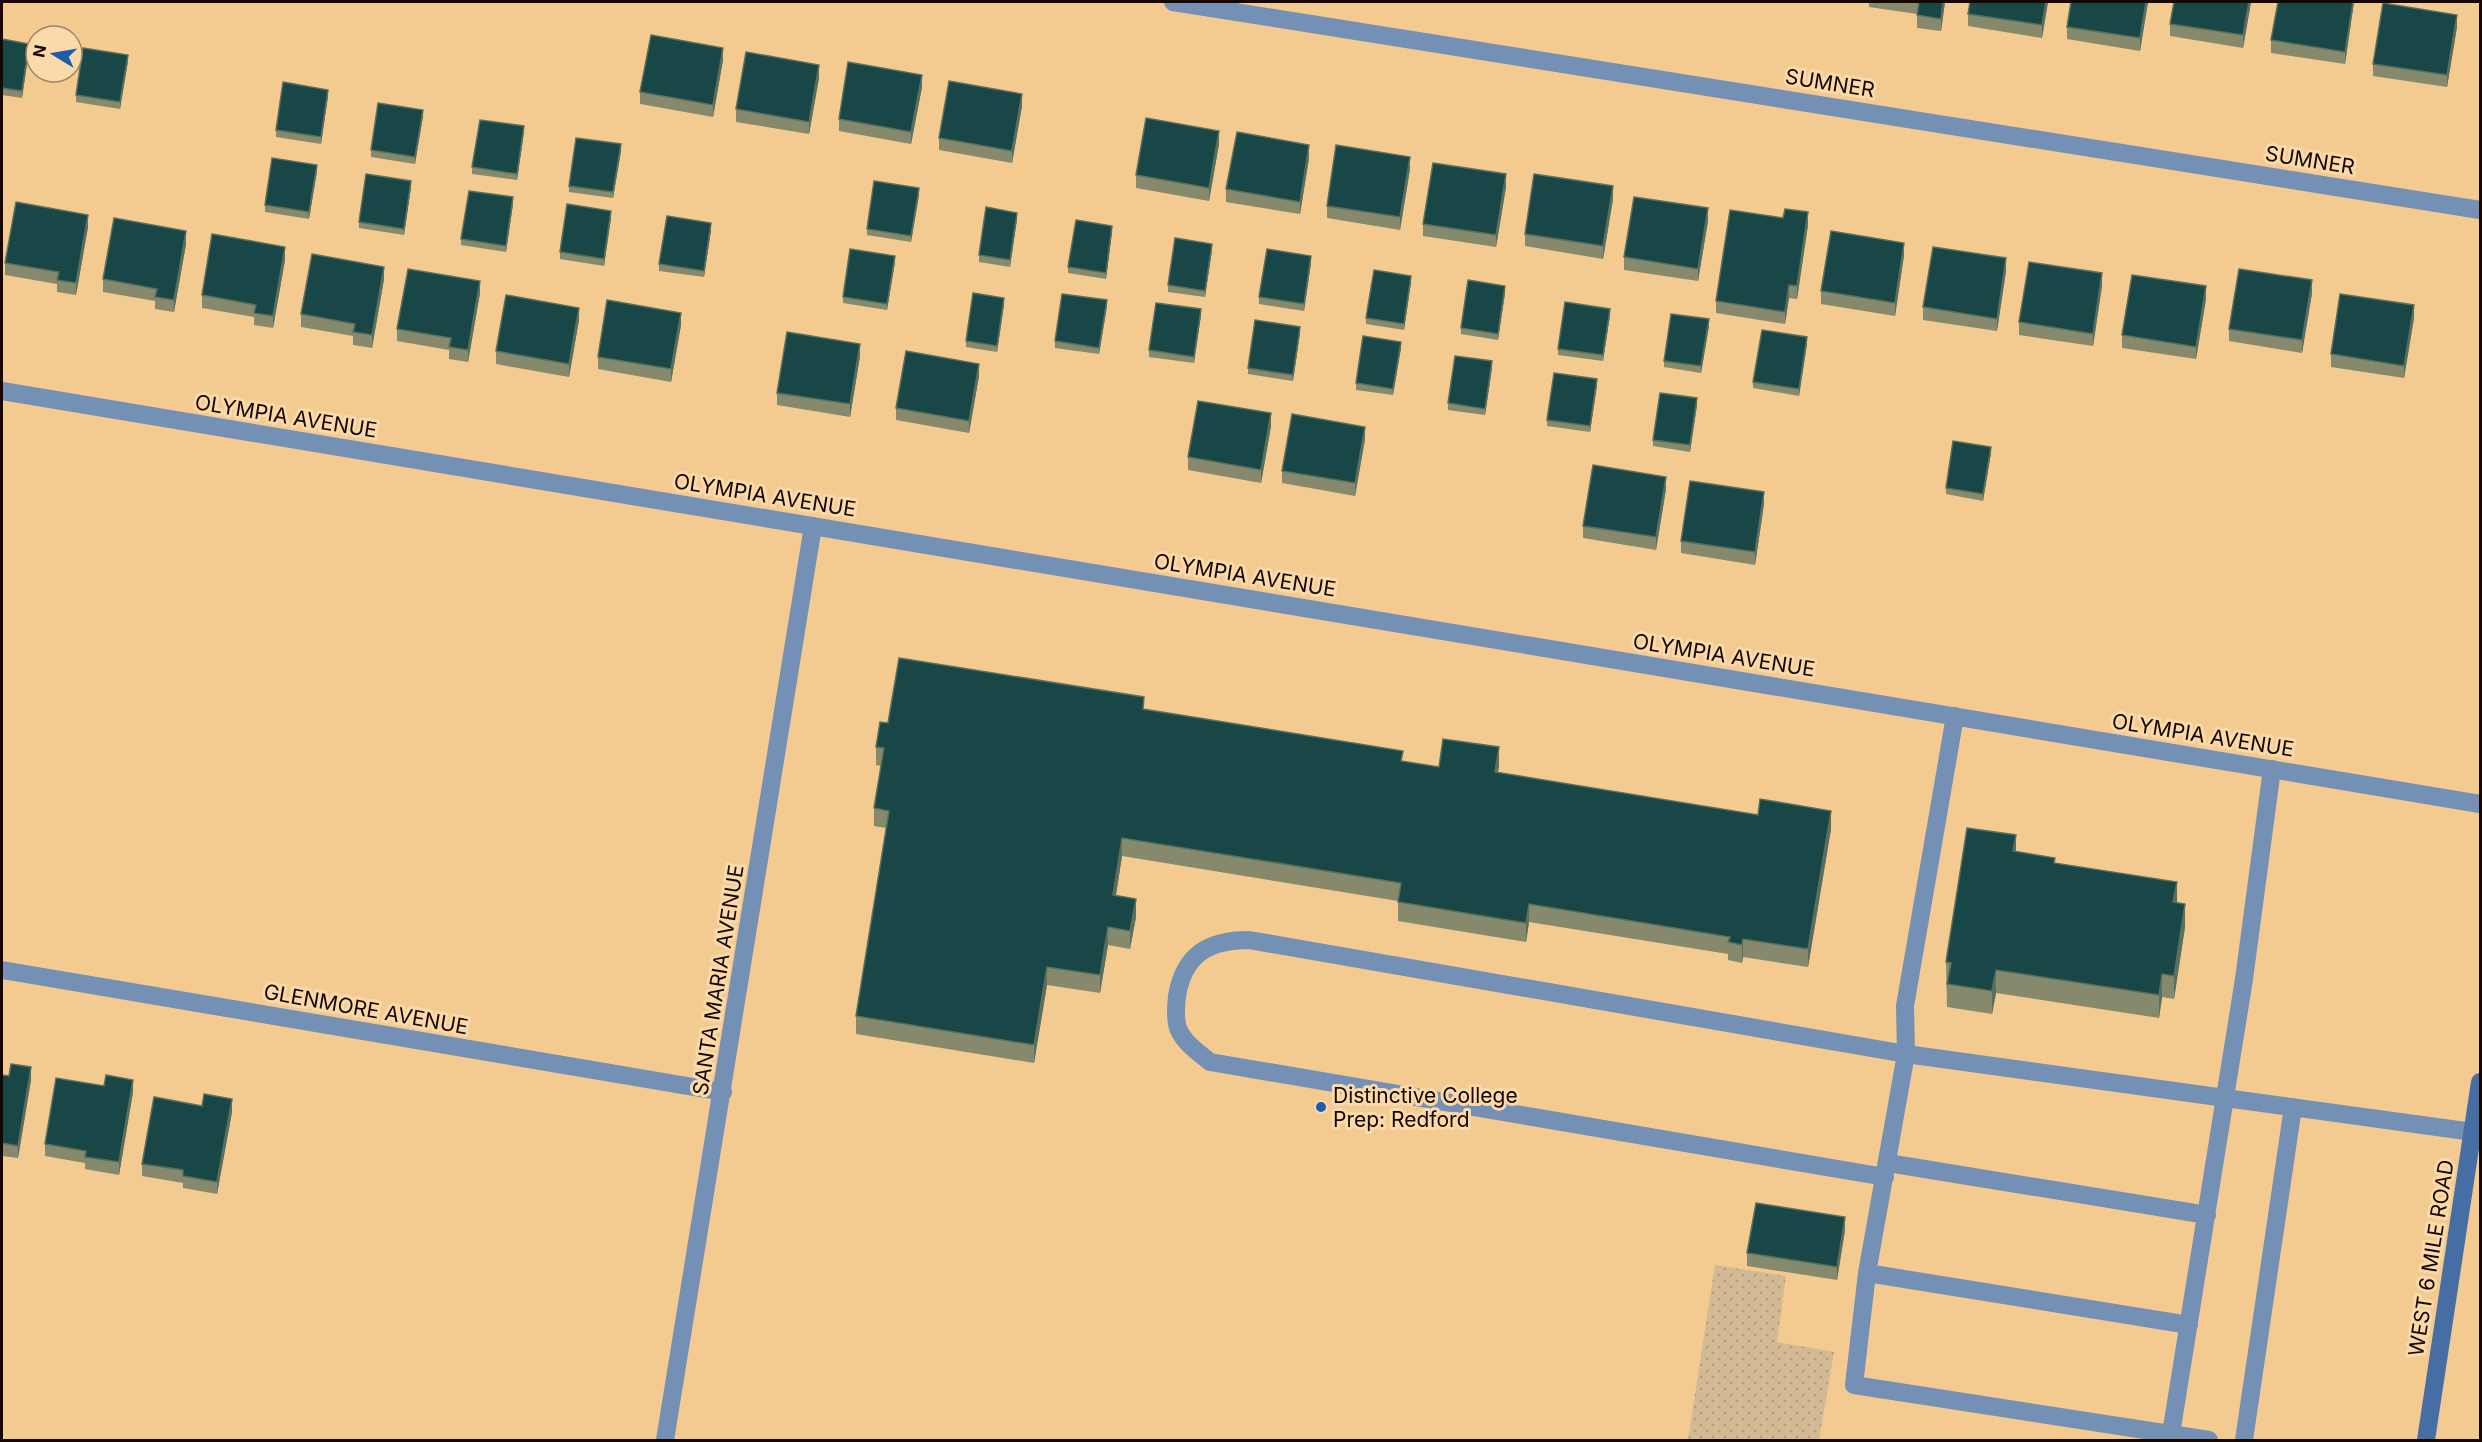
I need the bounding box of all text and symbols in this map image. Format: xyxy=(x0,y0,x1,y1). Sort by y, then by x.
north arrow xyxy=(24,24,84,84)
text: N xyxy=(28,43,50,59)
street label: SUMNER xyxy=(1784,64,1876,102)
street label: SUMNER xyxy=(2264,141,2356,179)
street label: OLYMPIA AVENUE xyxy=(193,389,379,443)
street label: OLYMPIA AVENUE xyxy=(672,468,858,522)
street label: OLYMPIA AVENUE xyxy=(1152,548,1338,602)
street label: OLYMPIA AVENUE xyxy=(1631,628,1817,682)
street label: OLYMPIA AVENUE xyxy=(2110,708,2296,762)
street label: SANTA MARIA AVENUE xyxy=(687,863,749,1097)
street label: GLENMORE AVENUE xyxy=(262,979,470,1039)
place label: Distinctive College Prep: Redford xyxy=(1333,1083,1518,1132)
marker: Distinctive College Prep: Redford xyxy=(1314,1100,1328,1114)
street label: WEST 6 MILE ROAD xyxy=(2403,1158,2459,1358)

